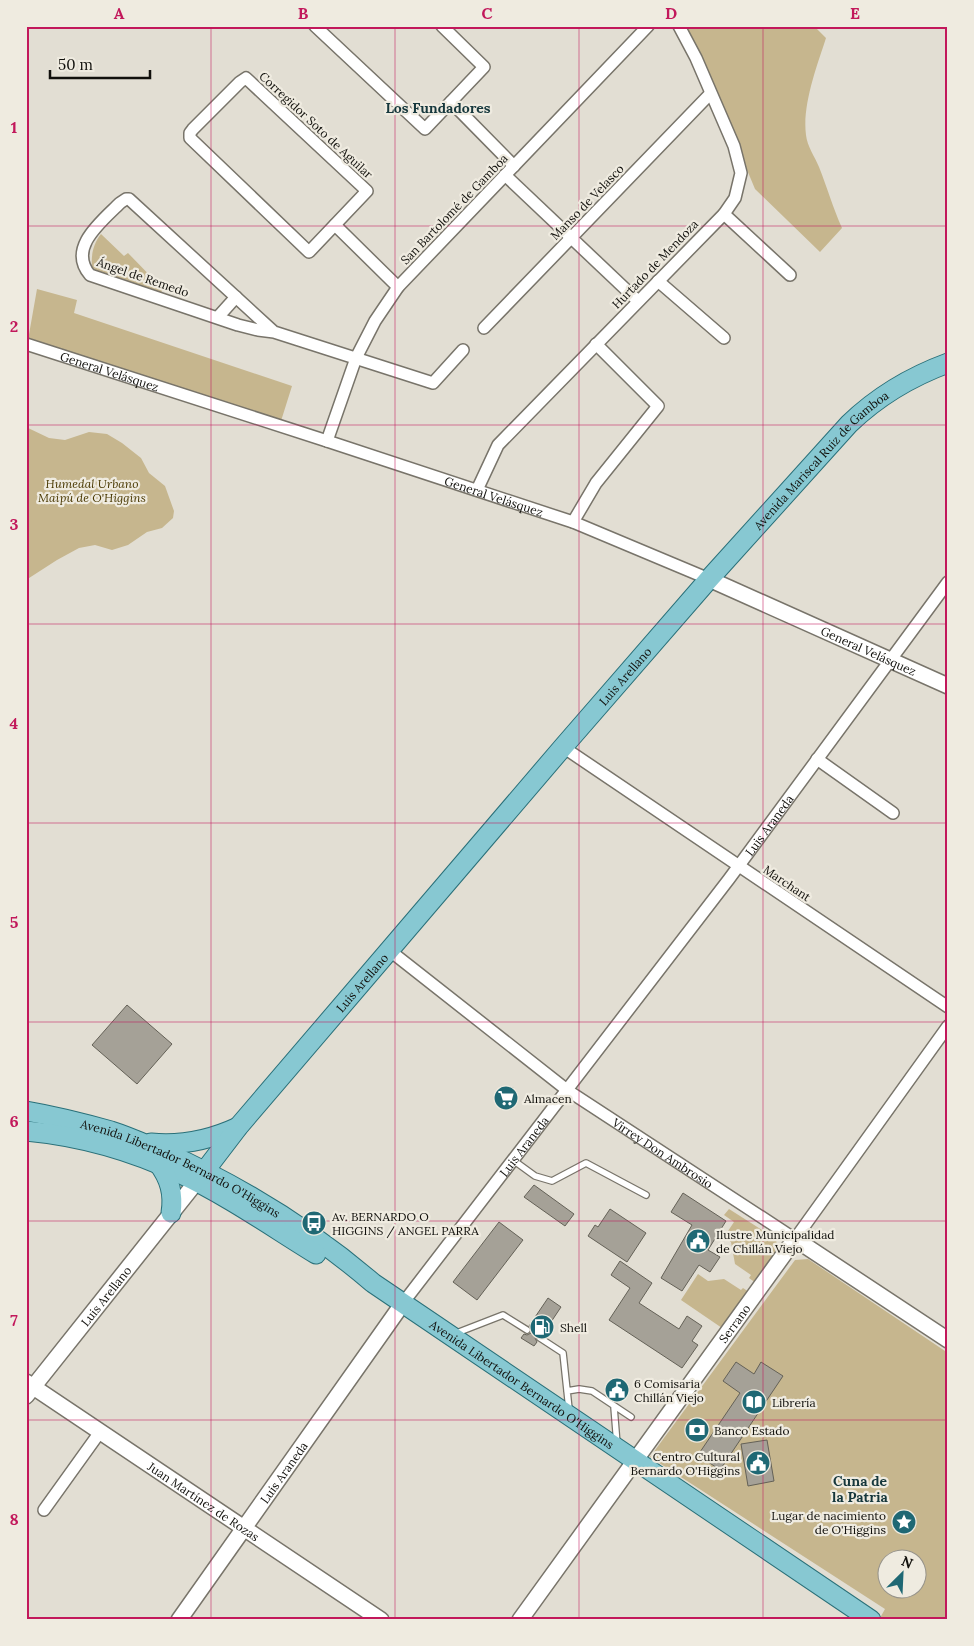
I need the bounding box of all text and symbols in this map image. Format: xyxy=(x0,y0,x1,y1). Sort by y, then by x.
text: A xyxy=(114,3,125,23)
text: B xyxy=(298,3,309,23)
text: C xyxy=(481,3,493,23)
text: D xyxy=(665,3,677,23)
text: E xyxy=(850,3,860,23)
scale bar xyxy=(50,48,150,80)
text: 50 m xyxy=(58,55,93,74)
street label: Corregidor Soto de Aguilar xyxy=(256,68,377,182)
district label: Los Fundadores xyxy=(385,99,491,117)
text: 1 xyxy=(11,117,17,137)
street label: San Bartolomé de Gamboa xyxy=(397,151,511,267)
street label: Manso de Velasco xyxy=(547,161,627,243)
street label: Hurtado de Mendoza xyxy=(609,216,701,312)
street label: Ángel de Remedo xyxy=(94,254,191,300)
text: 2 xyxy=(10,316,18,336)
street label: General Velásquez xyxy=(58,348,161,394)
street label: Avenida Mariscal Ruiz de Gamboa xyxy=(749,387,891,533)
street label: General Velásquez xyxy=(443,473,545,519)
park label: Humedal Urbano Maipú de O'Higgins xyxy=(38,476,146,505)
text: 3 xyxy=(10,514,19,534)
street label: General Velásquez xyxy=(819,623,919,678)
street label: Luis Arellano xyxy=(595,644,654,708)
text: 4 xyxy=(10,713,19,733)
street label: Luis Araneda xyxy=(741,791,796,858)
street label: Marchant xyxy=(760,862,814,904)
text: 5 xyxy=(10,912,19,932)
street label: Luis Arellano xyxy=(332,950,391,1015)
supermarket icon: Almacen xyxy=(493,1085,519,1111)
place label: Almacen xyxy=(523,1091,572,1106)
text: 6 xyxy=(9,1111,19,1131)
street label: Luis Araneda xyxy=(496,1113,552,1179)
street label: Virrey Don Ambrosio xyxy=(609,1114,716,1191)
street label: Avenida Libertador Bernardo O'Higgins xyxy=(78,1115,284,1221)
place label: Av. BERNARDO O HIGGINS / ANGEL PARRA xyxy=(331,1209,479,1239)
bus stop icon: Av. BERNARDO O HIGGINS / ANGEL PARRA xyxy=(301,1210,327,1236)
place label: Ilustre Municipalidad de Chillán Viejo xyxy=(716,1227,835,1256)
public building icon: Ilustre Municipalidad de Chillán Viejo xyxy=(685,1228,711,1254)
street label: Luis Arellano xyxy=(77,1263,134,1329)
street label: Serrano xyxy=(715,1301,753,1346)
text: 7 xyxy=(10,1310,18,1330)
fuel station icon: Shell xyxy=(529,1314,555,1340)
street label: Avenida Libertador Bernardo O'Higgins xyxy=(426,1316,618,1452)
place label: Shell xyxy=(560,1320,587,1335)
place label: 6 Comisaria Chillán Viejo xyxy=(634,1376,704,1405)
public building icon: 6 Comisaria Chillán Viejo xyxy=(604,1377,630,1403)
library icon: Librería xyxy=(741,1389,767,1415)
place label: Librería xyxy=(772,1395,816,1410)
bank icon: Banco Estado xyxy=(684,1417,710,1443)
place label: Banco Estado xyxy=(714,1423,790,1438)
street label: Luis Araneda xyxy=(256,1438,310,1506)
place label: Centro Cultural Bernardo O'Higgins xyxy=(630,1449,740,1478)
public building icon: Centro Cultural Bernardo O'Higgins xyxy=(745,1450,771,1476)
street label: Juan Martínez de Rozas xyxy=(144,1458,263,1544)
district label: Cuna de la Patria xyxy=(832,1472,889,1506)
place label: Lugar de nacimiento de O'Higgins xyxy=(771,1508,886,1537)
text: 8 xyxy=(9,1509,19,1529)
place icon: Lugar de nacimiento de O'Higgins xyxy=(891,1509,917,1535)
north arrow xyxy=(876,1548,926,1598)
text: N xyxy=(899,1552,916,1573)

